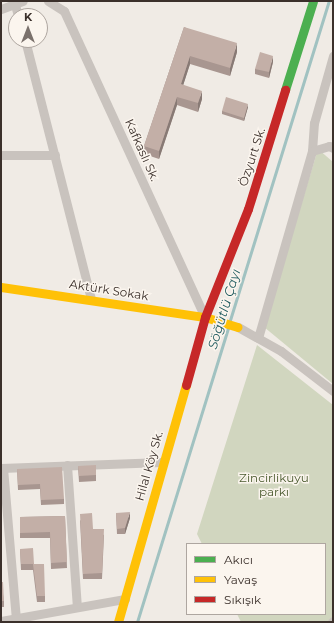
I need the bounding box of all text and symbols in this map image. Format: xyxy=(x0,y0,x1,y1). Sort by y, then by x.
north arrow xyxy=(8,8,48,48)
text: K xyxy=(24,10,32,24)
street label: Kafkaslı Sk. xyxy=(122,117,162,183)
street label: Özyurt Sk. xyxy=(236,126,268,188)
water label: Söğütlü Çayı xyxy=(204,267,244,351)
street label: Aktürk Sokak xyxy=(68,277,150,303)
street label: Hilal Köy Sk. xyxy=(132,429,166,503)
park label: Zincirlikuyu parkı xyxy=(239,471,309,499)
legend xyxy=(186,543,326,615)
text: Akıcı xyxy=(224,552,253,567)
text: Yavaş xyxy=(224,572,257,587)
text: Sıkışık xyxy=(224,592,261,607)

